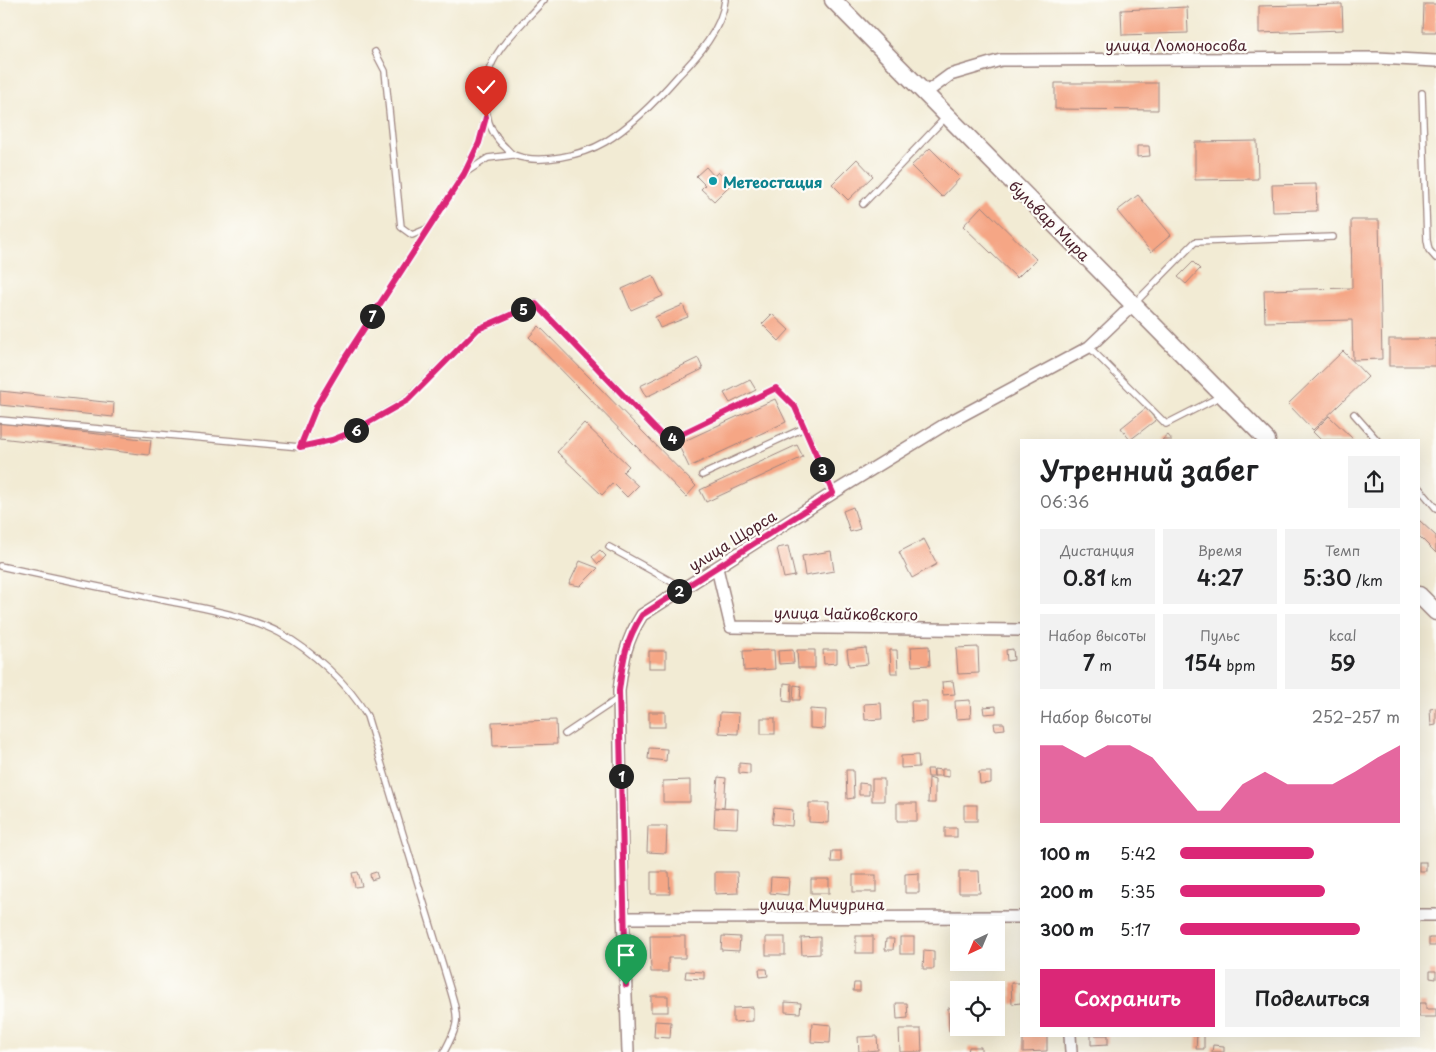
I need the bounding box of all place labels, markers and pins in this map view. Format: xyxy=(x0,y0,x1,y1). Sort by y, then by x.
pin xyxy=(465,66,507,117)
place label: Метеостация xyxy=(723,170,823,193)
marker: Метеостация xyxy=(707,175,719,187)
pin: 5 xyxy=(510,296,536,322)
pin: 7 xyxy=(360,304,384,328)
pin: 6 xyxy=(344,418,368,442)
pin: 4 xyxy=(660,426,684,450)
pin: 3 xyxy=(810,456,834,482)
pin: 2 xyxy=(666,578,692,604)
pin: 1 xyxy=(608,764,634,788)
pin xyxy=(605,934,647,985)

